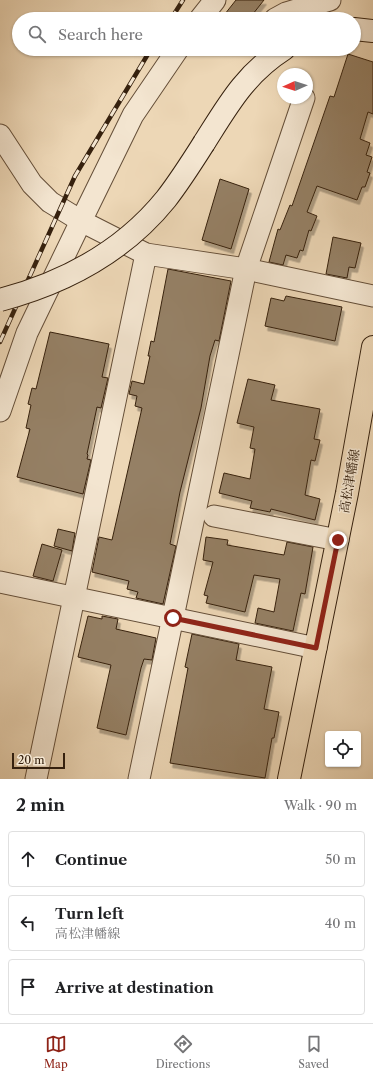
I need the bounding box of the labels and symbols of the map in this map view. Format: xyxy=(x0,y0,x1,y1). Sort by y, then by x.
north arrow xyxy=(277,68,313,104)
street label: 高松津幡線 xyxy=(335,448,363,514)
route end xyxy=(329,531,347,549)
route start xyxy=(164,609,182,627)
scale bar xyxy=(12,751,65,770)

